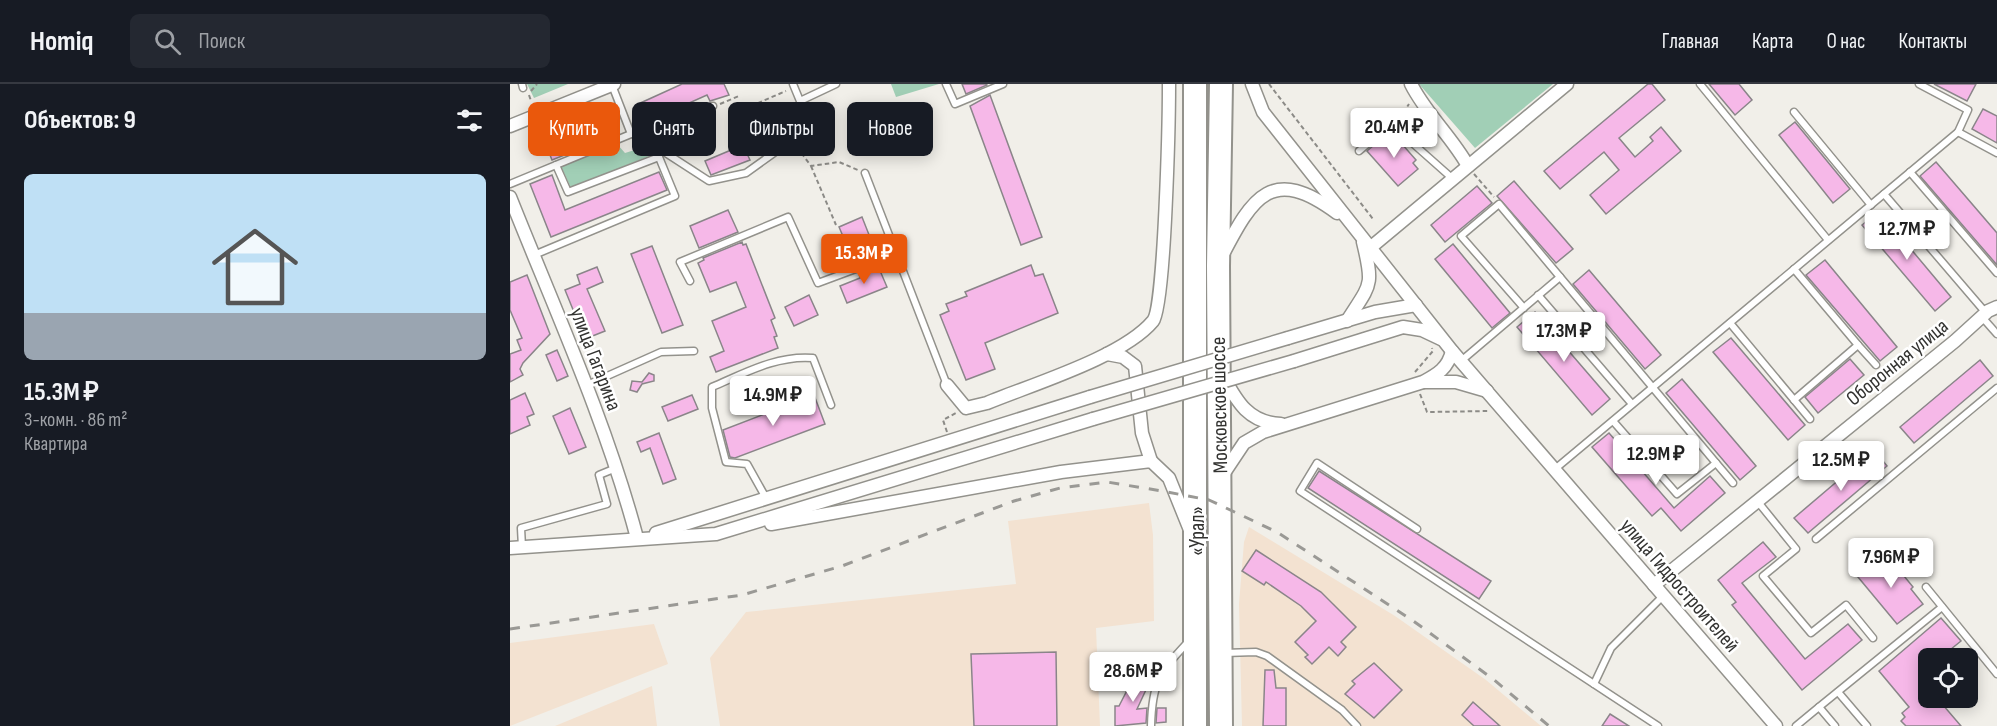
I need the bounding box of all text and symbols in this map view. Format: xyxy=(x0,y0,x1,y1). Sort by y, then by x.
search box xyxy=(130,14,550,68)
text: Homiq xyxy=(30,25,94,58)
icon: search xyxy=(151,25,184,58)
text: Поиск xyxy=(199,28,245,55)
text: Главная xyxy=(1662,29,1719,54)
text: Карта xyxy=(1752,29,1793,54)
text: О нас xyxy=(1826,29,1865,54)
text: Контакты xyxy=(1898,29,1967,54)
chip: Купить xyxy=(528,102,620,156)
chip: Снять xyxy=(632,102,716,156)
chip: Фильтры xyxy=(728,102,835,156)
chip: Новое xyxy=(847,102,933,156)
icon: filters xyxy=(453,104,486,137)
text: Объектов: 9 xyxy=(24,105,136,136)
pin: 20.4M ₽ xyxy=(1339,108,1449,159)
text: 20.4M ₽ xyxy=(1364,115,1424,139)
pin: 12.7M ₽ xyxy=(1852,210,1962,261)
icon: home xyxy=(201,213,309,321)
text: 12.7M ₽ xyxy=(1879,217,1935,241)
pin: 15.3M ₽ xyxy=(809,234,919,285)
text: 15.3M ₽ xyxy=(835,241,893,265)
street label: улица Гагарина xyxy=(565,304,627,414)
pin: 17.3M ₽ xyxy=(1509,312,1619,363)
street label: Оборонная улица xyxy=(1841,314,1953,411)
text: 17.3M ₽ xyxy=(1536,319,1592,343)
street label: Московское шоссе xyxy=(1206,336,1233,474)
pin: 14.9M ₽ xyxy=(718,376,828,427)
text: 15.3M ₽ xyxy=(24,377,99,408)
text: 14.9M ₽ xyxy=(744,383,802,407)
text: 3-комн. · 86 m² xyxy=(24,408,127,432)
text: Квартира xyxy=(24,432,88,456)
pin: 12.9M ₽ xyxy=(1601,435,1711,486)
pin: 12.5M ₽ xyxy=(1786,441,1896,492)
text: 12.9M ₽ xyxy=(1627,442,1685,466)
text: 12.5M ₽ xyxy=(1812,448,1870,472)
street label: «Урал» xyxy=(1185,506,1210,556)
street label: улица Гидростроителей xyxy=(1615,513,1744,657)
pin: 7.96M ₽ xyxy=(1836,538,1946,589)
text: 7.96M ₽ xyxy=(1862,545,1920,569)
map controls xyxy=(1918,648,1978,708)
button: locate xyxy=(1918,648,1978,708)
pin: 28.6M ₽ xyxy=(1078,652,1188,703)
text: 28.6M ₽ xyxy=(1103,659,1163,683)

